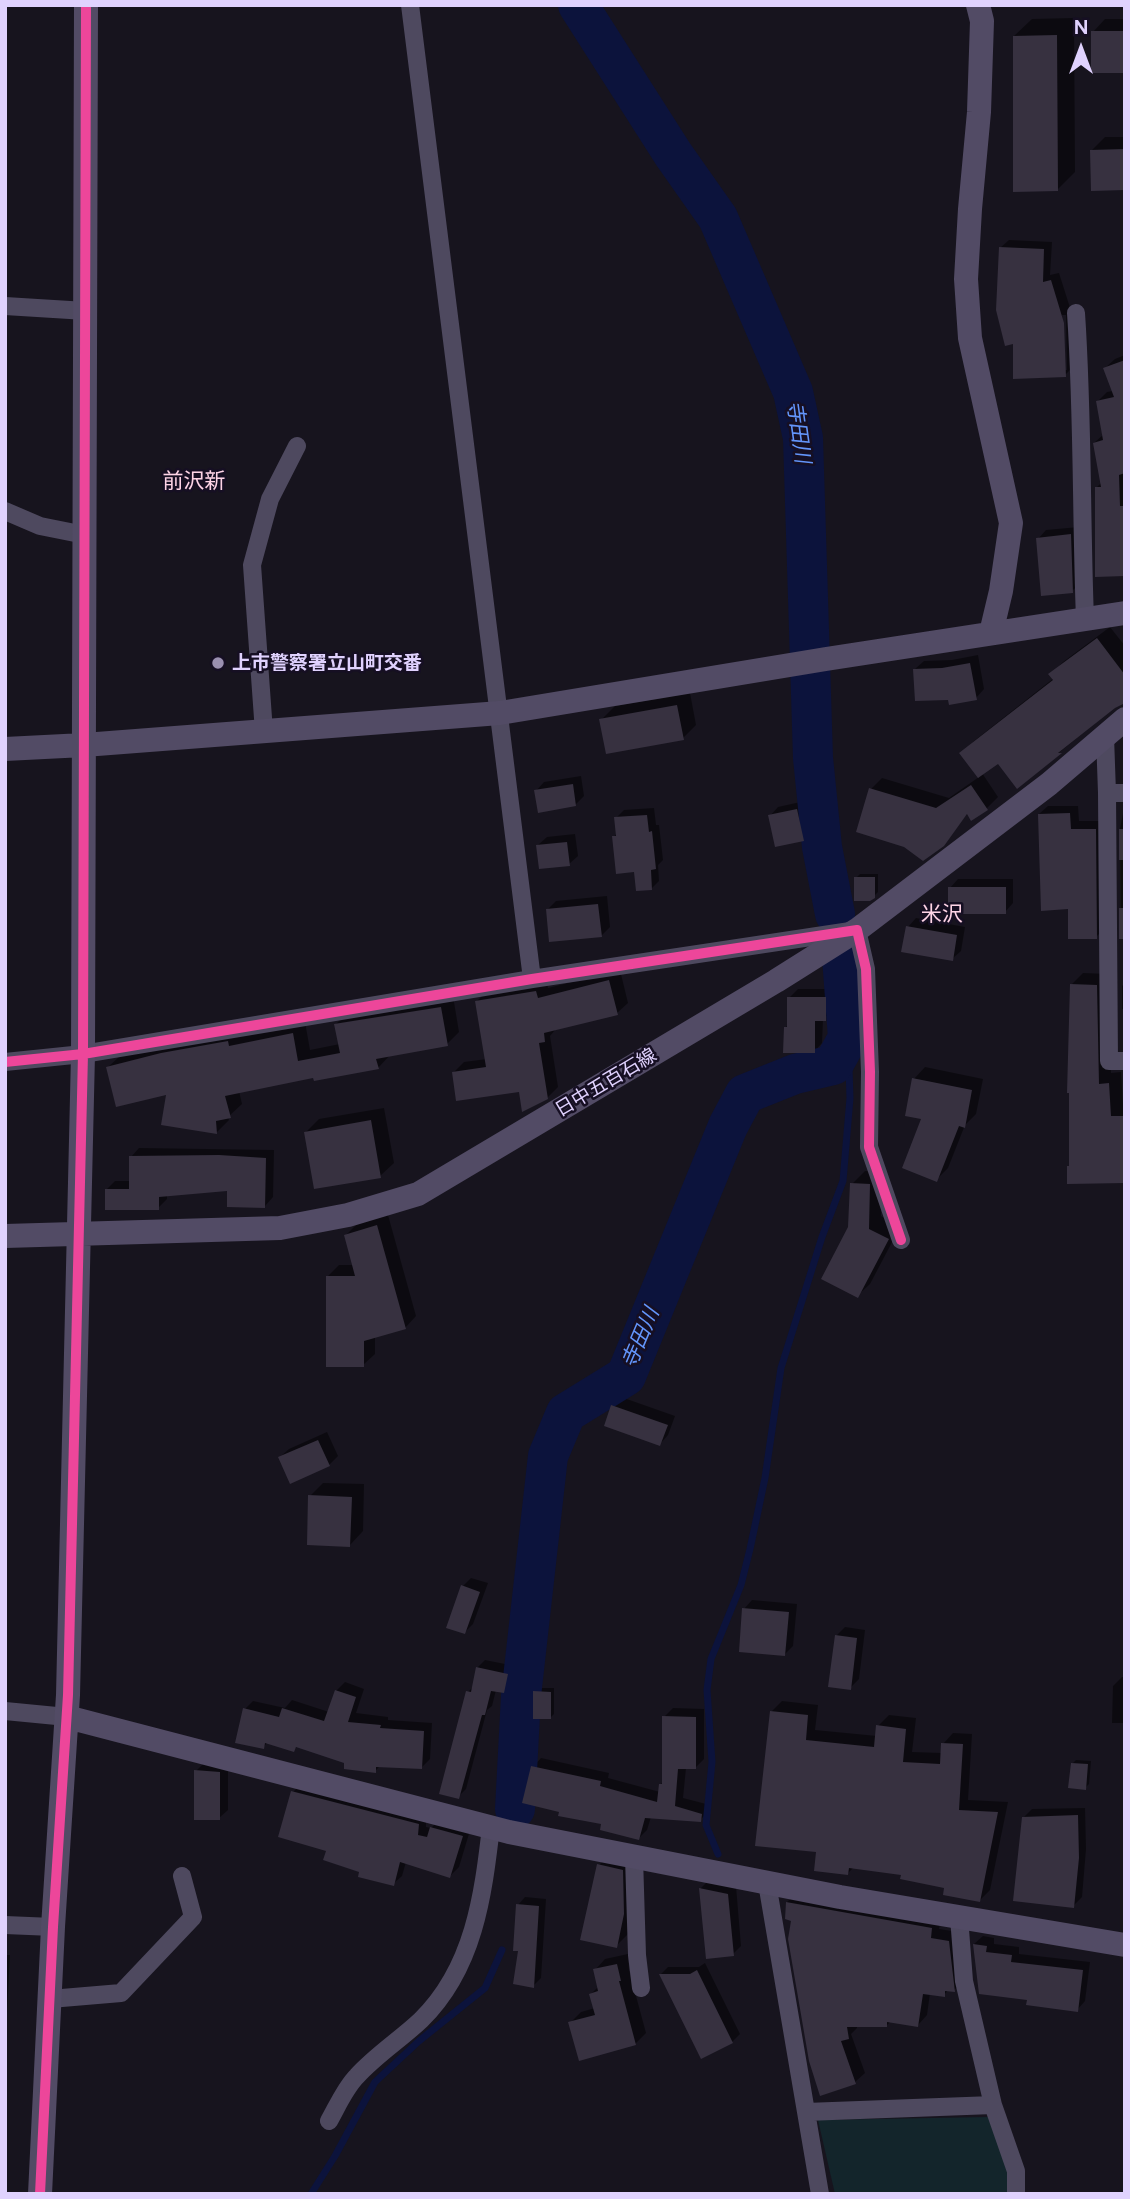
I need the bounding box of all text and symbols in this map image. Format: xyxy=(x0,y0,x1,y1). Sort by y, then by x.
north arrow xyxy=(1046,14,1116,84)
text: N xyxy=(1074,16,1088,39)
water label: 寺田川 xyxy=(781,399,815,465)
district label: 前沢新 xyxy=(163,469,225,495)
place label: 上市警察署立山町交番 xyxy=(232,652,422,674)
marker: 上市警察署立山町交番 xyxy=(210,655,226,671)
district label: 米沢 xyxy=(921,902,963,928)
street label: 日中五百石線 xyxy=(551,1044,661,1122)
water label: 寺田川 xyxy=(617,1304,665,1372)

